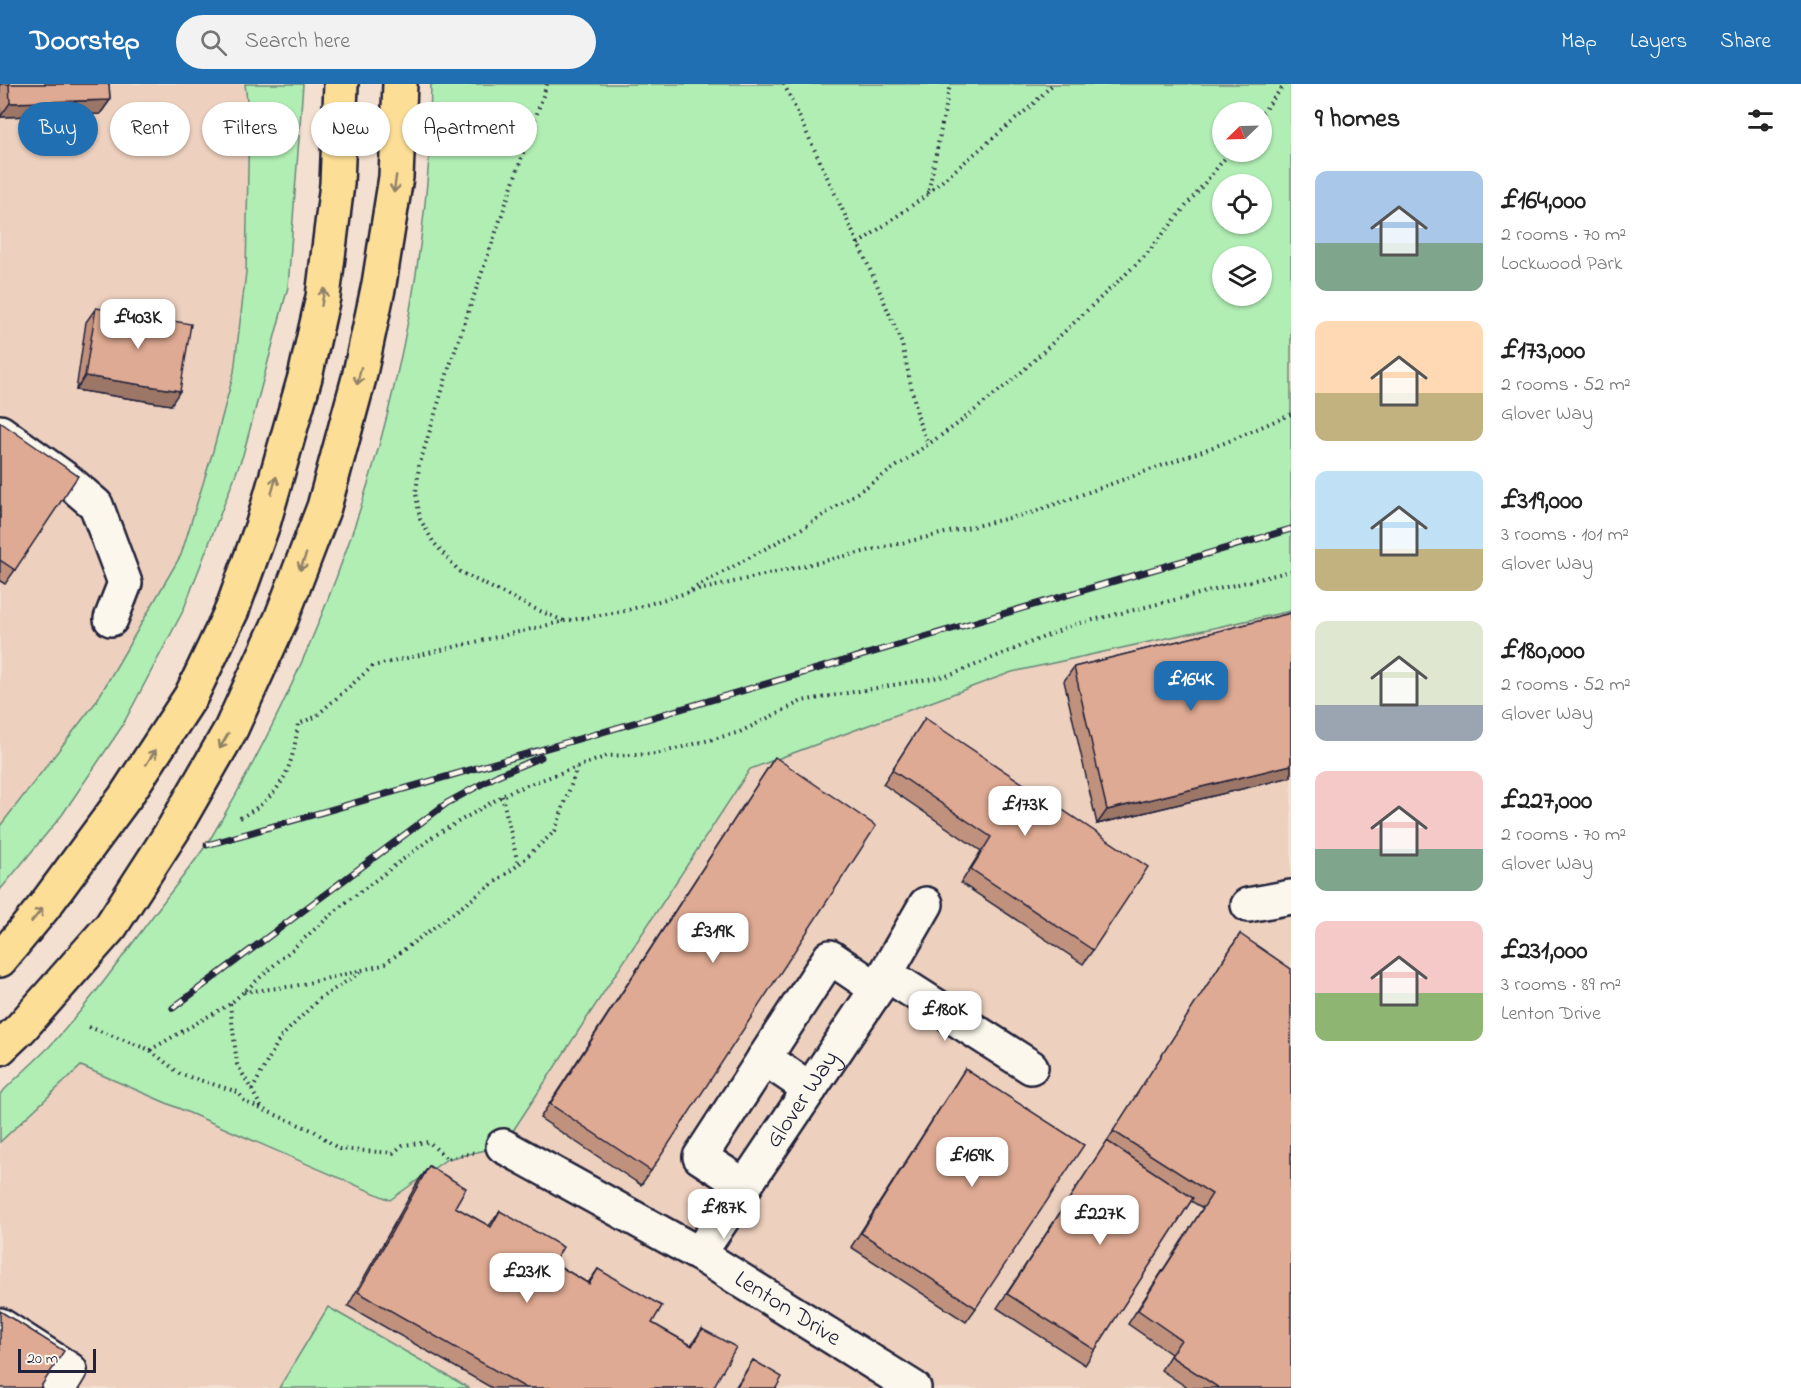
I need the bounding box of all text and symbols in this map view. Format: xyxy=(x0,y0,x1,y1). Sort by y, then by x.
search box xyxy=(176,15,596,69)
text: Doorstep xyxy=(30,22,140,63)
icon: search xyxy=(197,26,230,59)
text: Search here xyxy=(245,26,350,58)
text: Map xyxy=(1561,27,1597,57)
text: Layers xyxy=(1630,27,1687,57)
text: Share xyxy=(1720,27,1771,57)
text: 9 homes xyxy=(1315,101,1400,139)
chip: Buy xyxy=(18,102,98,156)
chip: Rent xyxy=(110,102,190,156)
chip: Filters xyxy=(202,102,299,156)
chip: New xyxy=(311,102,390,156)
chip: Apartment xyxy=(402,102,537,156)
north arrow xyxy=(1212,102,1272,162)
map controls xyxy=(1212,102,1272,306)
icon: filters xyxy=(1744,104,1777,137)
one-way arrow xyxy=(389,174,400,194)
button: locate xyxy=(1212,174,1272,234)
text: £164,000 xyxy=(1501,183,1586,221)
icon: home xyxy=(1363,195,1435,267)
text: 2 rooms · 70 m² xyxy=(1501,221,1626,250)
button: layers xyxy=(1212,246,1272,306)
text: Lockwood Park xyxy=(1501,250,1623,279)
one-way arrow xyxy=(317,287,328,307)
pin: £403K xyxy=(96,299,180,350)
text: £403K xyxy=(114,304,162,333)
text: £173,000 xyxy=(1501,333,1585,371)
icon: home xyxy=(1363,345,1435,417)
one-way arrow xyxy=(353,366,365,385)
text: 2 rooms · 52 m² xyxy=(1501,371,1631,400)
text: Glover Way xyxy=(1501,400,1593,429)
one-way arrow xyxy=(269,476,280,495)
text: £319,000 xyxy=(1501,483,1582,521)
icon: home xyxy=(1363,495,1435,567)
text: 3 rooms · 101 m² xyxy=(1501,521,1629,550)
text: Glover Way xyxy=(1501,550,1593,579)
one-way arrow xyxy=(297,553,308,571)
text: £180,000 xyxy=(1501,633,1585,671)
icon: home xyxy=(1363,645,1435,717)
pin: £164K xyxy=(1149,661,1233,712)
text: £164K xyxy=(1168,666,1214,695)
text: 2 rooms · 52 m² xyxy=(1501,671,1631,700)
text: Glover Way xyxy=(1501,700,1593,729)
one-way arrow xyxy=(218,731,229,749)
one-way arrow xyxy=(145,749,157,766)
text: £227,000 xyxy=(1501,783,1592,821)
pin: £173K xyxy=(983,786,1067,837)
text: £173K xyxy=(1002,791,1048,820)
icon: home xyxy=(1363,795,1435,867)
text: 2 rooms · 70 m² xyxy=(1501,821,1626,850)
text: Glover Way xyxy=(1501,850,1593,879)
one-way arrow xyxy=(31,907,44,923)
pin: £319K xyxy=(671,913,755,964)
text: £319K xyxy=(692,918,734,947)
text: £231,000 xyxy=(1501,933,1588,971)
icon: home xyxy=(1363,945,1435,1017)
text: 3 rooms · 89 m² xyxy=(1501,971,1621,1000)
pin: £180K xyxy=(903,991,987,1042)
text: £180K xyxy=(923,996,967,1025)
text: Lenton Drive xyxy=(1501,1000,1601,1029)
street label: Glover Way xyxy=(757,1044,849,1155)
pin: £169K xyxy=(930,1137,1014,1188)
text: £169K xyxy=(950,1142,994,1171)
pin: £187K xyxy=(682,1189,766,1240)
text: £187K xyxy=(702,1194,746,1223)
pin: £227K xyxy=(1058,1195,1142,1246)
text: £227K xyxy=(1075,1200,1125,1229)
pin: £231K xyxy=(485,1253,569,1304)
text: £231K xyxy=(504,1258,550,1287)
street label: Lenton Drive xyxy=(727,1263,848,1356)
scale bar xyxy=(18,1346,96,1374)
text: 20 m xyxy=(27,1347,58,1371)

